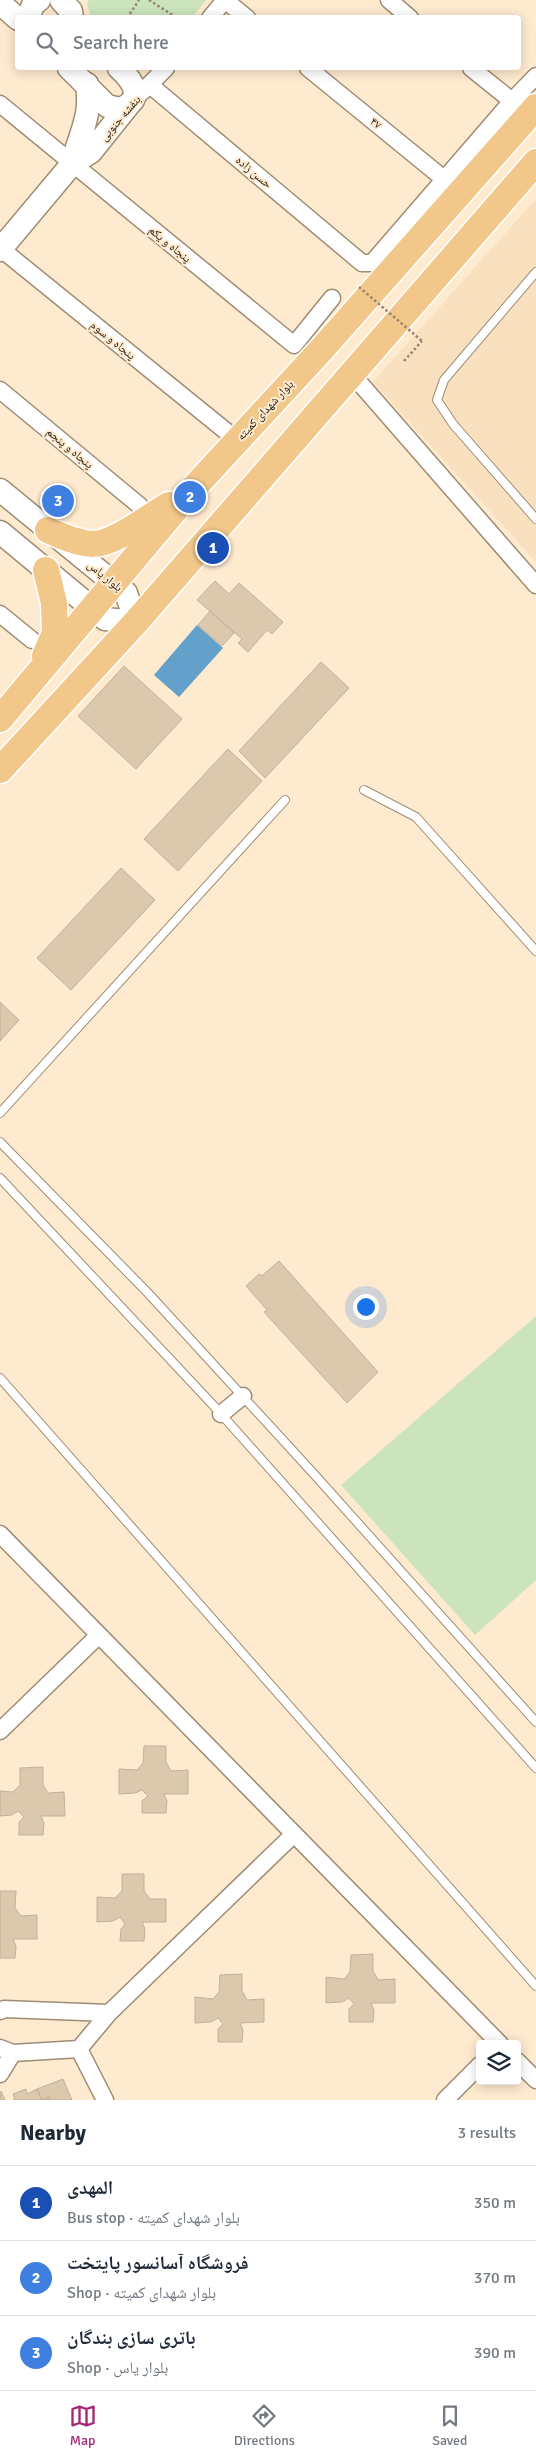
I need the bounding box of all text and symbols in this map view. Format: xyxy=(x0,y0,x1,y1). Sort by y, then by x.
search box xyxy=(15,15,521,70)
icon: search xyxy=(33,29,61,57)
text: Search here xyxy=(73,31,169,55)
street label: بنفشه جنوبی xyxy=(96,92,144,144)
street label: ۴۷ xyxy=(367,114,385,133)
street label: حسن زاده xyxy=(233,153,275,192)
street label: پنجاه و یکم xyxy=(145,223,194,266)
street label: پنجاه و سوم xyxy=(87,318,139,363)
street label: بلوار شهدای کمیته xyxy=(234,377,297,444)
street label: پنجاه و پنجم xyxy=(43,425,96,473)
pin: 2 xyxy=(174,478,206,516)
pin: 3 xyxy=(42,482,74,520)
pin: 1 xyxy=(197,529,229,567)
street label: بلوار یاس xyxy=(84,558,125,595)
your location xyxy=(353,1294,379,1320)
map controls xyxy=(476,2040,521,2085)
button: layers xyxy=(476,2040,521,2085)
text: Nearby xyxy=(20,2120,86,2146)
text: 3 results xyxy=(457,2123,516,2143)
text: المهدی xyxy=(67,2176,113,2200)
text: 1 xyxy=(32,2193,40,2213)
text: 350 m xyxy=(474,2193,516,2213)
text: Bus stop · بلوار شهدای کمیته xyxy=(67,2208,240,2228)
text: فروشگاه آسانسور پایتخت xyxy=(67,2251,249,2275)
text: 2 xyxy=(32,2268,40,2288)
text: 370 m xyxy=(474,2268,516,2288)
text: Shop · بلوار شهدای کمیته xyxy=(67,2283,216,2303)
text: باتری سازی بندگان xyxy=(67,2326,196,2350)
text: 3 xyxy=(32,2343,40,2363)
text: 390 m xyxy=(474,2343,516,2363)
text: Shop · بلوار یاس xyxy=(67,2358,168,2378)
tab: Map xyxy=(69,2402,97,2449)
tab: Directions xyxy=(234,2402,295,2449)
tab: Saved xyxy=(432,2402,467,2449)

